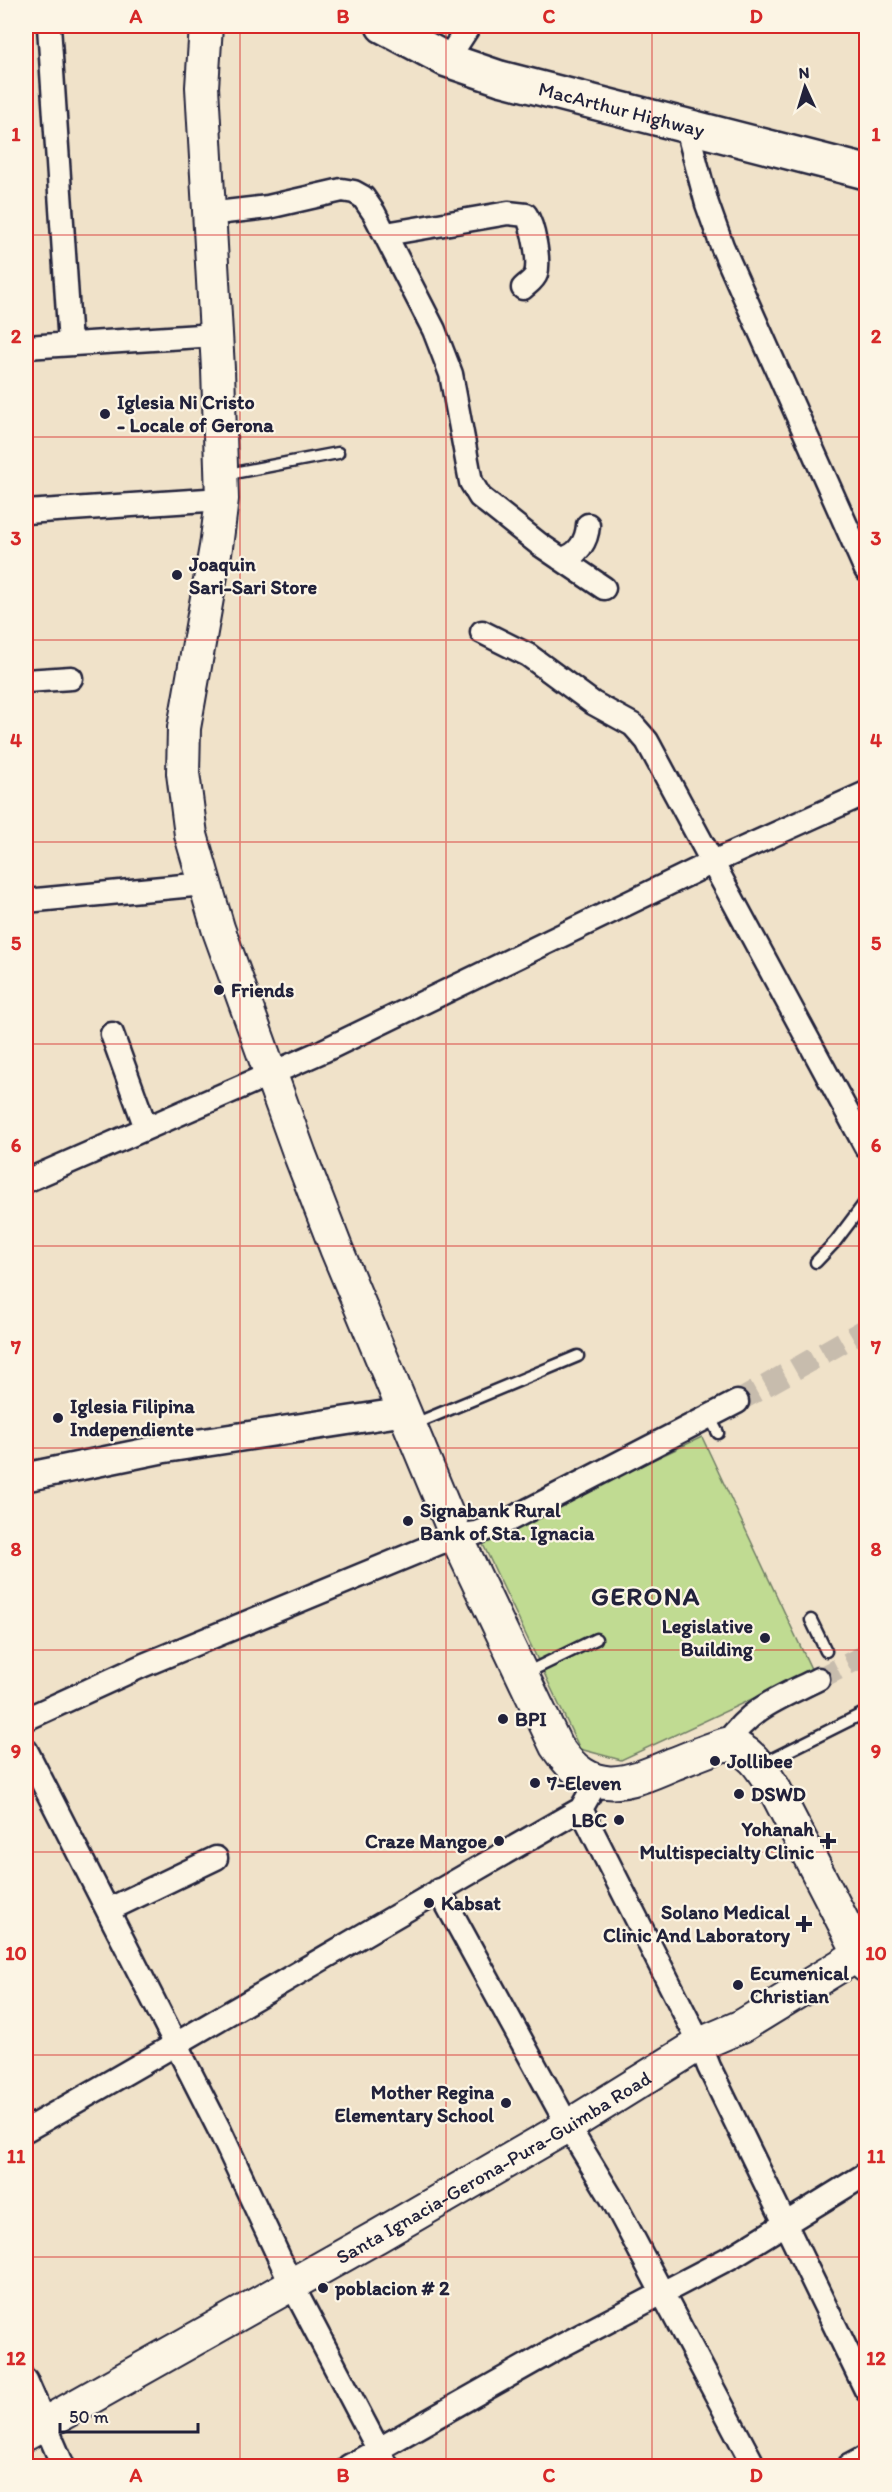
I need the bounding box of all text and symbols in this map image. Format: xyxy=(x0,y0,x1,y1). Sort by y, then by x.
text: A xyxy=(129,4,143,28)
text: B xyxy=(337,4,350,28)
text: C xyxy=(543,4,556,28)
text: D xyxy=(749,4,763,28)
north arrow xyxy=(775,57,835,117)
text: N xyxy=(798,63,810,82)
street label: MacArthur Highway xyxy=(536,76,708,142)
text: 1 xyxy=(11,122,21,146)
text: 1 xyxy=(871,122,881,146)
text: 2 xyxy=(11,324,22,348)
text: 2 xyxy=(871,324,882,348)
place label: Iglesia Ni Cristo - Locale of Gerona xyxy=(117,390,274,437)
marker: Iglesia Ni Cristo - Locale of Gerona xyxy=(98,407,112,421)
text: 3 xyxy=(11,526,22,550)
text: 3 xyxy=(871,526,882,550)
place label: Joaquin Sari-Sari Store xyxy=(188,552,317,599)
marker: Joaquin Sari-Sari Store xyxy=(170,568,184,582)
text: 4 xyxy=(10,728,22,752)
text: 4 xyxy=(870,728,882,752)
text: 5 xyxy=(11,931,22,955)
text: 5 xyxy=(871,931,882,955)
place label: Friends xyxy=(231,978,294,1002)
marker: Friends xyxy=(212,983,226,997)
text: 6 xyxy=(11,1133,22,1157)
text: 6 xyxy=(871,1133,882,1157)
text: 7 xyxy=(10,1335,21,1359)
text: 7 xyxy=(870,1335,881,1359)
place label: Iglesia Filipina Independiente xyxy=(70,1394,195,1442)
marker: Iglesia Filipina Independiente xyxy=(51,1411,65,1425)
place label: Signabank Rural Bank of Sta. Ignacia xyxy=(420,1498,595,1546)
marker: Signabank Rural Bank of Sta. Ignacia xyxy=(401,1514,415,1528)
text: 8 xyxy=(11,1537,22,1561)
text: 8 xyxy=(871,1537,882,1561)
district label: GERONA xyxy=(591,1580,701,1612)
place label: Legislative Building xyxy=(662,1614,754,1662)
marker: Legislative Building xyxy=(758,1631,772,1645)
place label: BPI xyxy=(515,1707,547,1731)
marker: BPI xyxy=(496,1712,510,1726)
text: 9 xyxy=(11,1739,21,1763)
text: 9 xyxy=(871,1739,881,1763)
place label: Jollibee xyxy=(726,1749,793,1773)
marker: Jollibee xyxy=(708,1754,722,1768)
place label: 7-Eleven xyxy=(546,1771,622,1795)
marker: 7-Eleven xyxy=(528,1776,542,1790)
place label: DSWD xyxy=(751,1782,806,1806)
marker: DSWD xyxy=(732,1787,746,1801)
place label: LBC xyxy=(571,1808,607,1832)
marker: LBC xyxy=(612,1813,626,1827)
place label: Yohanah Multispecialty Clinic xyxy=(639,1817,814,1865)
place label: Craze Mangoe xyxy=(365,1829,487,1854)
marker: Yohanah Multispecialty Clinic xyxy=(819,1832,837,1850)
marker: Craze Mangoe xyxy=(492,1834,506,1848)
place label: Kabsat xyxy=(441,1891,501,1915)
marker: Kabsat xyxy=(422,1896,436,1910)
place label: Solano Medical Clinic And Laboratory xyxy=(603,1900,791,1948)
marker: Solano Medical Clinic And Laboratory xyxy=(795,1915,813,1933)
text: 10 xyxy=(5,1941,27,1965)
text: 10 xyxy=(865,1941,887,1965)
place label: Ecumenical Christian xyxy=(750,1961,849,2008)
marker: Ecumenical Christian xyxy=(731,1978,745,1992)
street label: Santa Ignacia-Gerona-Pura-Guimba Road xyxy=(332,2065,655,2269)
place label: Mother Regina Elementary School xyxy=(335,2080,494,2128)
marker: Mother Regina Elementary School xyxy=(499,2096,513,2110)
text: 11 xyxy=(7,2144,26,2168)
text: 11 xyxy=(867,2144,886,2168)
place label: poblacion # 2 xyxy=(334,2276,450,2301)
marker: poblacion # 2 xyxy=(316,2281,330,2295)
text: 12 xyxy=(6,2346,26,2370)
text: 12 xyxy=(866,2346,886,2370)
scale bar xyxy=(60,2396,198,2434)
text: 50 m xyxy=(69,2406,109,2428)
text: A xyxy=(129,2463,143,2487)
text: B xyxy=(337,2463,350,2487)
text: C xyxy=(543,2463,556,2487)
text: D xyxy=(749,2463,763,2487)

